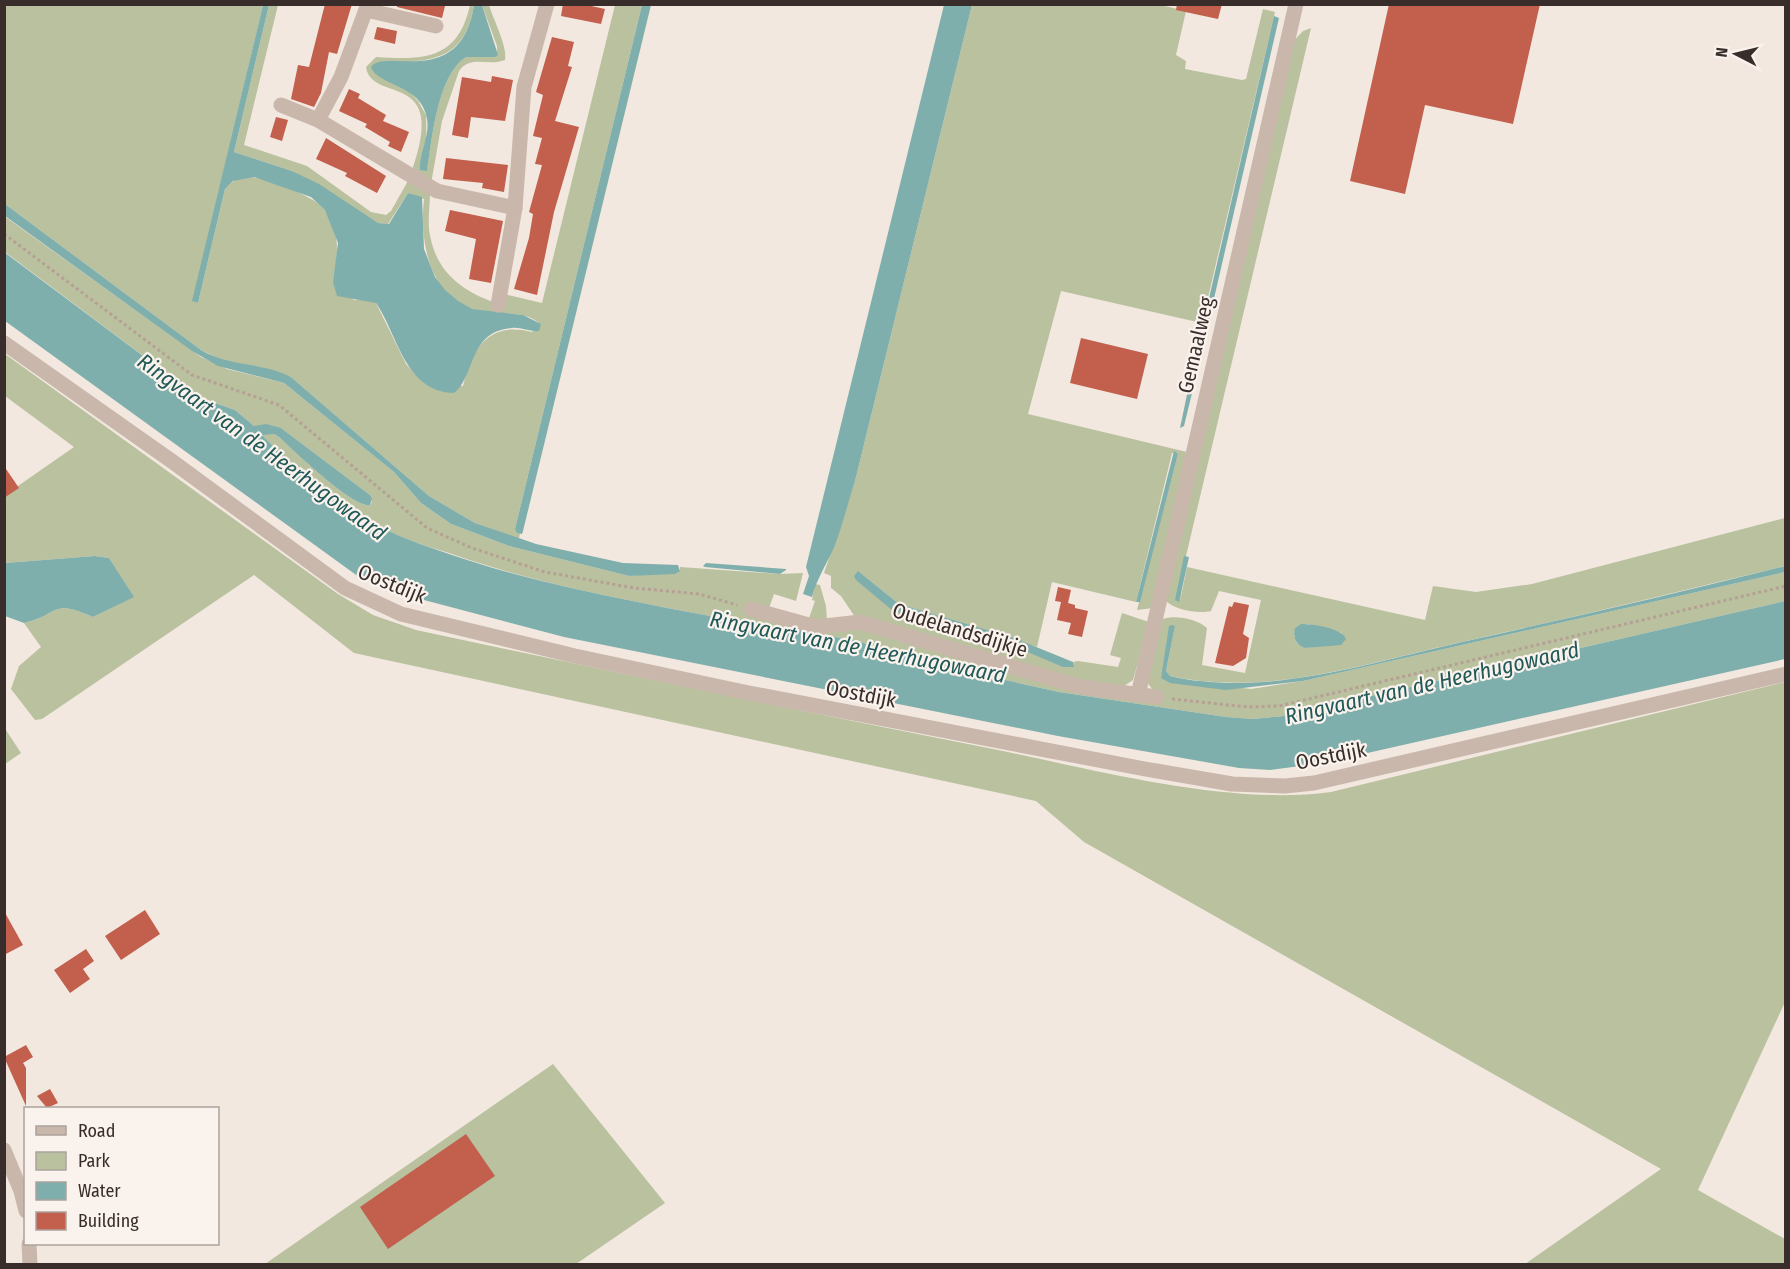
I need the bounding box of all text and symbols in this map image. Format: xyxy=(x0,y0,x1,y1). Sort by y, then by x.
north arrow xyxy=(1706,24,1766,84)
text: N xyxy=(1712,46,1732,58)
street label: Gemaalweg xyxy=(1172,294,1220,396)
water label: Ringvaart van de Heerhugowaard xyxy=(132,348,392,547)
street label: Oostdijk xyxy=(354,559,430,610)
street label: Oudelandsdijkje xyxy=(889,597,1031,663)
water label: Ringvaart van de Heerhugowaard xyxy=(708,605,1009,689)
water label: Ringvaart van de Heerhugowaard xyxy=(1282,636,1582,730)
street label: Oostdijk xyxy=(823,674,899,714)
street label: Oostdijk xyxy=(1293,736,1369,776)
legend xyxy=(24,1107,219,1245)
text: Road xyxy=(78,1120,115,1142)
text: Park xyxy=(78,1150,111,1172)
text: Water xyxy=(78,1180,121,1202)
text: Building xyxy=(78,1210,139,1232)

